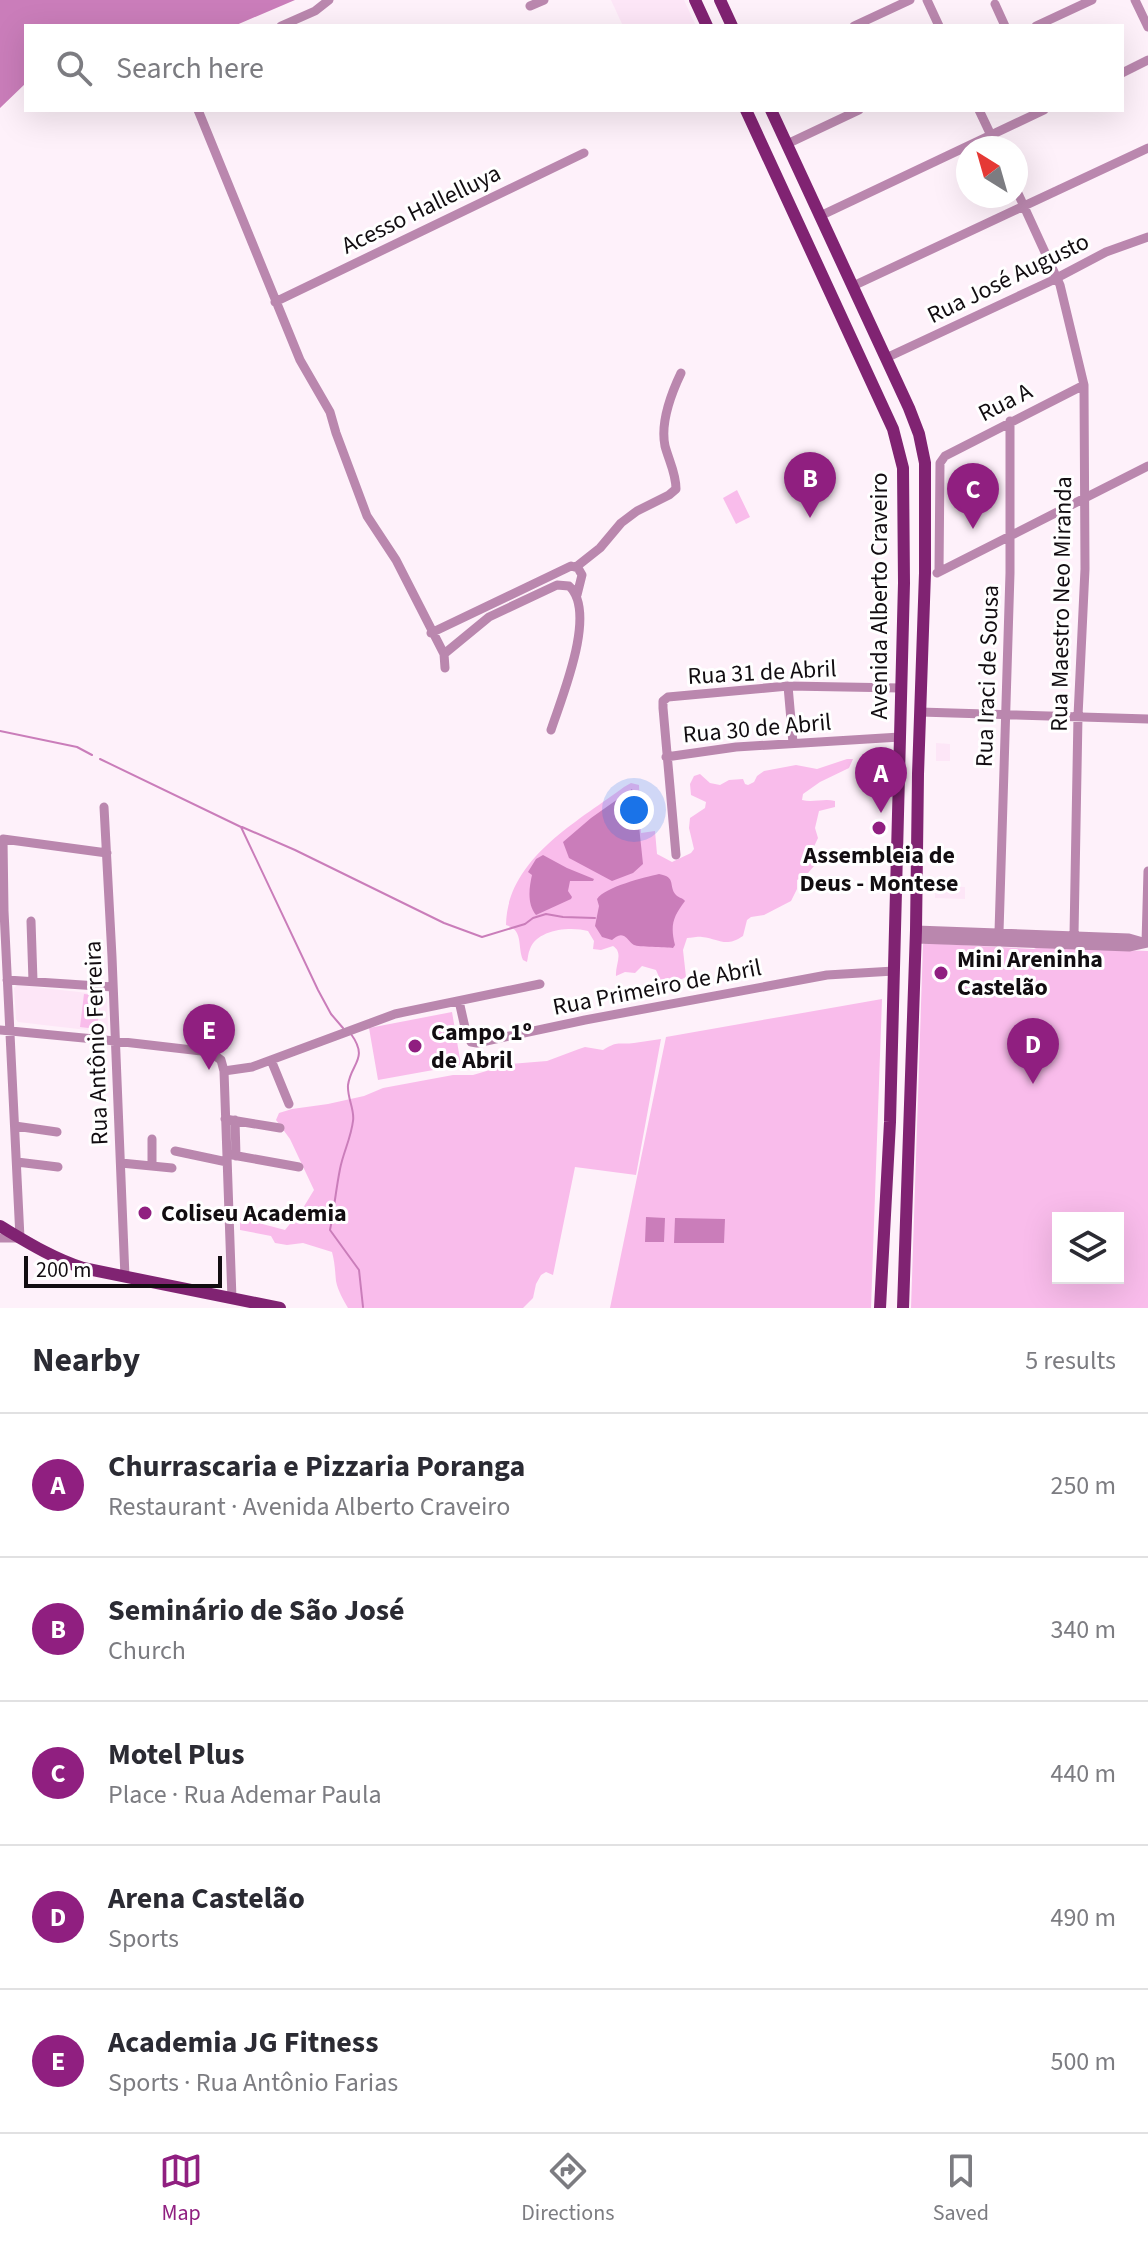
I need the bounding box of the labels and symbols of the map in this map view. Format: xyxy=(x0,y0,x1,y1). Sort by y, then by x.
north arrow xyxy=(956,136,1028,208)
street label: Acesso Hallelluya xyxy=(336,156,507,263)
street label: Rua José Augusto xyxy=(921,224,1095,333)
street label: Rua A xyxy=(972,374,1038,431)
pin: B xyxy=(784,452,836,518)
pin: C xyxy=(947,463,999,529)
street label: Avenida Alberto Craveiro xyxy=(862,473,897,719)
street label: Rua Maestro Neo Miranda xyxy=(1042,476,1081,732)
street label: Rua Iraci de Sousa xyxy=(967,584,1008,768)
street label: Rua 31 de Abril xyxy=(687,651,837,694)
street label: Rua 30 de Abril xyxy=(681,705,833,752)
pin: A xyxy=(855,747,907,813)
your location xyxy=(614,790,654,830)
marker: Assembleia de Deus - Montese xyxy=(870,819,888,837)
place label: Assembleia de Deus - Montese xyxy=(799,838,959,901)
street label: Rua Antônio Ferreira xyxy=(75,940,118,1146)
place label: Mini Areninha Castelão xyxy=(957,942,1103,1005)
street label: Rua Primeiro de Abril xyxy=(550,950,764,1025)
marker: Mini Areninha Castelão xyxy=(932,964,950,982)
pin: E xyxy=(183,1004,235,1070)
place label: Campo 1º de Abril xyxy=(431,1015,532,1078)
pin: D xyxy=(1007,1018,1059,1084)
marker: Campo 1º de Abril xyxy=(406,1037,424,1055)
place label: Coliseu Academia xyxy=(161,1196,347,1231)
marker: Coliseu Academia xyxy=(136,1204,154,1222)
scale bar xyxy=(24,1252,222,1288)

